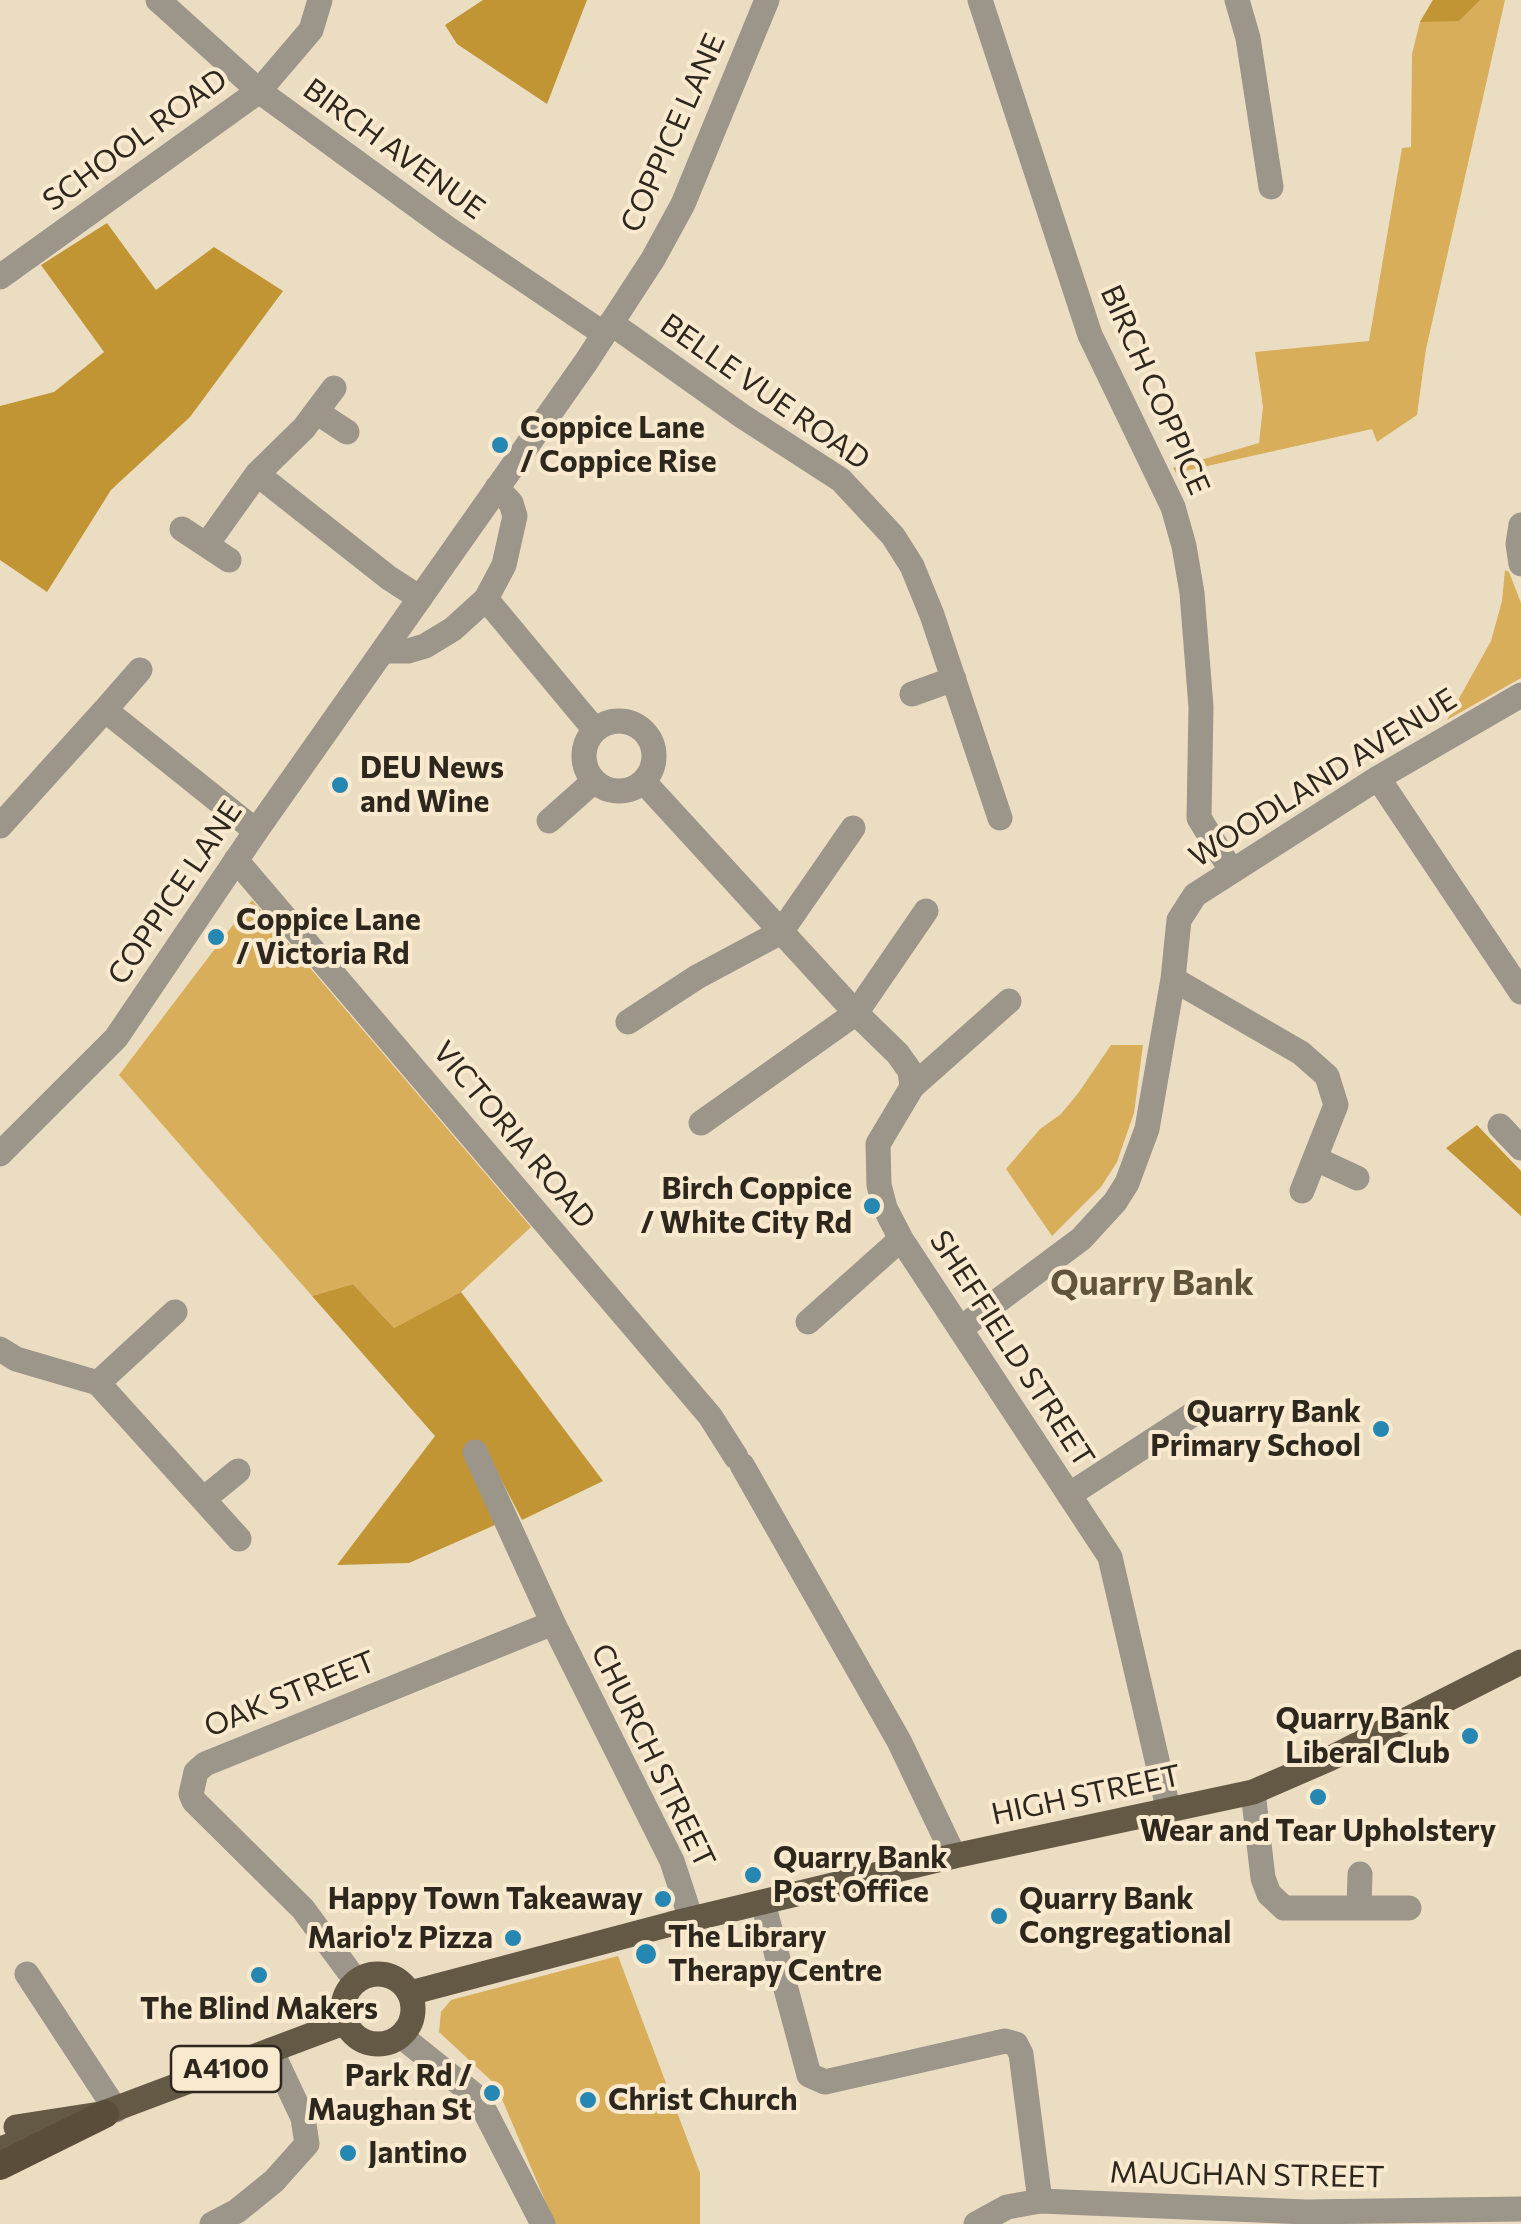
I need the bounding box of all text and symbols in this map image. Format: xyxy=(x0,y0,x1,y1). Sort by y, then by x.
street label: COPPICE LANE xyxy=(613,28,733,238)
street label: SCHOOL ROAD xyxy=(36,61,234,219)
street label: BIRCH AVENUE xyxy=(296,71,492,227)
street label: BIRCH COPPICE xyxy=(1093,280,1217,500)
street label: BELLE VUE ROAD xyxy=(653,306,877,478)
place label: Coppice Lane / Coppice Rise xyxy=(520,410,717,480)
marker: Coppice Lane / Coppice Rise xyxy=(489,434,511,456)
street label: WOODLAND AVENUE xyxy=(1183,681,1463,875)
place label: DEU News and Wine xyxy=(360,750,504,820)
marker: DEU News and Wine xyxy=(329,774,351,796)
street label: COPPICE LANE xyxy=(100,794,250,992)
place label: Coppice Lane / Victoria Rd xyxy=(236,902,421,972)
marker: Coppice Lane / Victoria Rd xyxy=(205,926,227,948)
street label: VICTORIA ROAD xyxy=(425,1034,603,1236)
place label: Birch Coppice / White City Rd xyxy=(641,1171,852,1242)
marker: Birch Coppice / White City Rd xyxy=(861,1195,883,1217)
street label: SHEFFIELD STREET xyxy=(922,1224,1102,1474)
district label: Quarry Bank xyxy=(1050,1262,1254,1304)
place label: Quarry Bank Primary School xyxy=(1150,1394,1361,1464)
marker: Quarry Bank Primary School xyxy=(1370,1418,1392,1440)
street label: CHURCH STREET xyxy=(583,1638,723,1874)
street label: OAK STREET xyxy=(199,1643,381,1745)
place label: Quarry Bank Liberal Club xyxy=(1275,1701,1450,1772)
marker: Quarry Bank Liberal Club xyxy=(1459,1725,1481,1747)
street label: HIGH STREET xyxy=(988,1757,1184,1833)
marker: Wear and Tear Upholstery xyxy=(1307,1786,1329,1808)
place label: Wear and Tear Upholstery xyxy=(1140,1813,1496,1849)
place label: Quarry Bank Post Office xyxy=(773,1840,948,1910)
marker: Quarry Bank Post Office xyxy=(742,1864,764,1886)
place label: Happy Town Takeaway xyxy=(328,1881,643,1917)
place label: Quarry Bank Congregational xyxy=(1019,1881,1232,1952)
marker: Happy Town Takeaway xyxy=(652,1888,674,1910)
marker: Quarry Bank Congregational xyxy=(988,1905,1010,1927)
place label: The Library Therapy Centre xyxy=(668,1919,882,1990)
place label: Mario'z Pizza xyxy=(307,1920,493,1956)
marker: Mario'z Pizza xyxy=(502,1927,524,1949)
marker: The Library Therapy Centre xyxy=(633,1941,659,1967)
marker: The Blind Makers xyxy=(248,1964,270,1986)
place label: The Blind Makers xyxy=(140,1991,378,2027)
road number: A4100 xyxy=(171,2046,281,2092)
place label: Park Rd / Maughan St xyxy=(307,2058,472,2128)
marker: Park Rd / Maughan St xyxy=(481,2082,503,2104)
place label: Christ Church xyxy=(608,2082,798,2118)
marker: Christ Church xyxy=(577,2089,599,2111)
place label: Jantino xyxy=(368,2135,467,2171)
marker: Jantino xyxy=(337,2142,359,2164)
street label: MAUGHAN STREET xyxy=(1109,2155,1385,2195)

